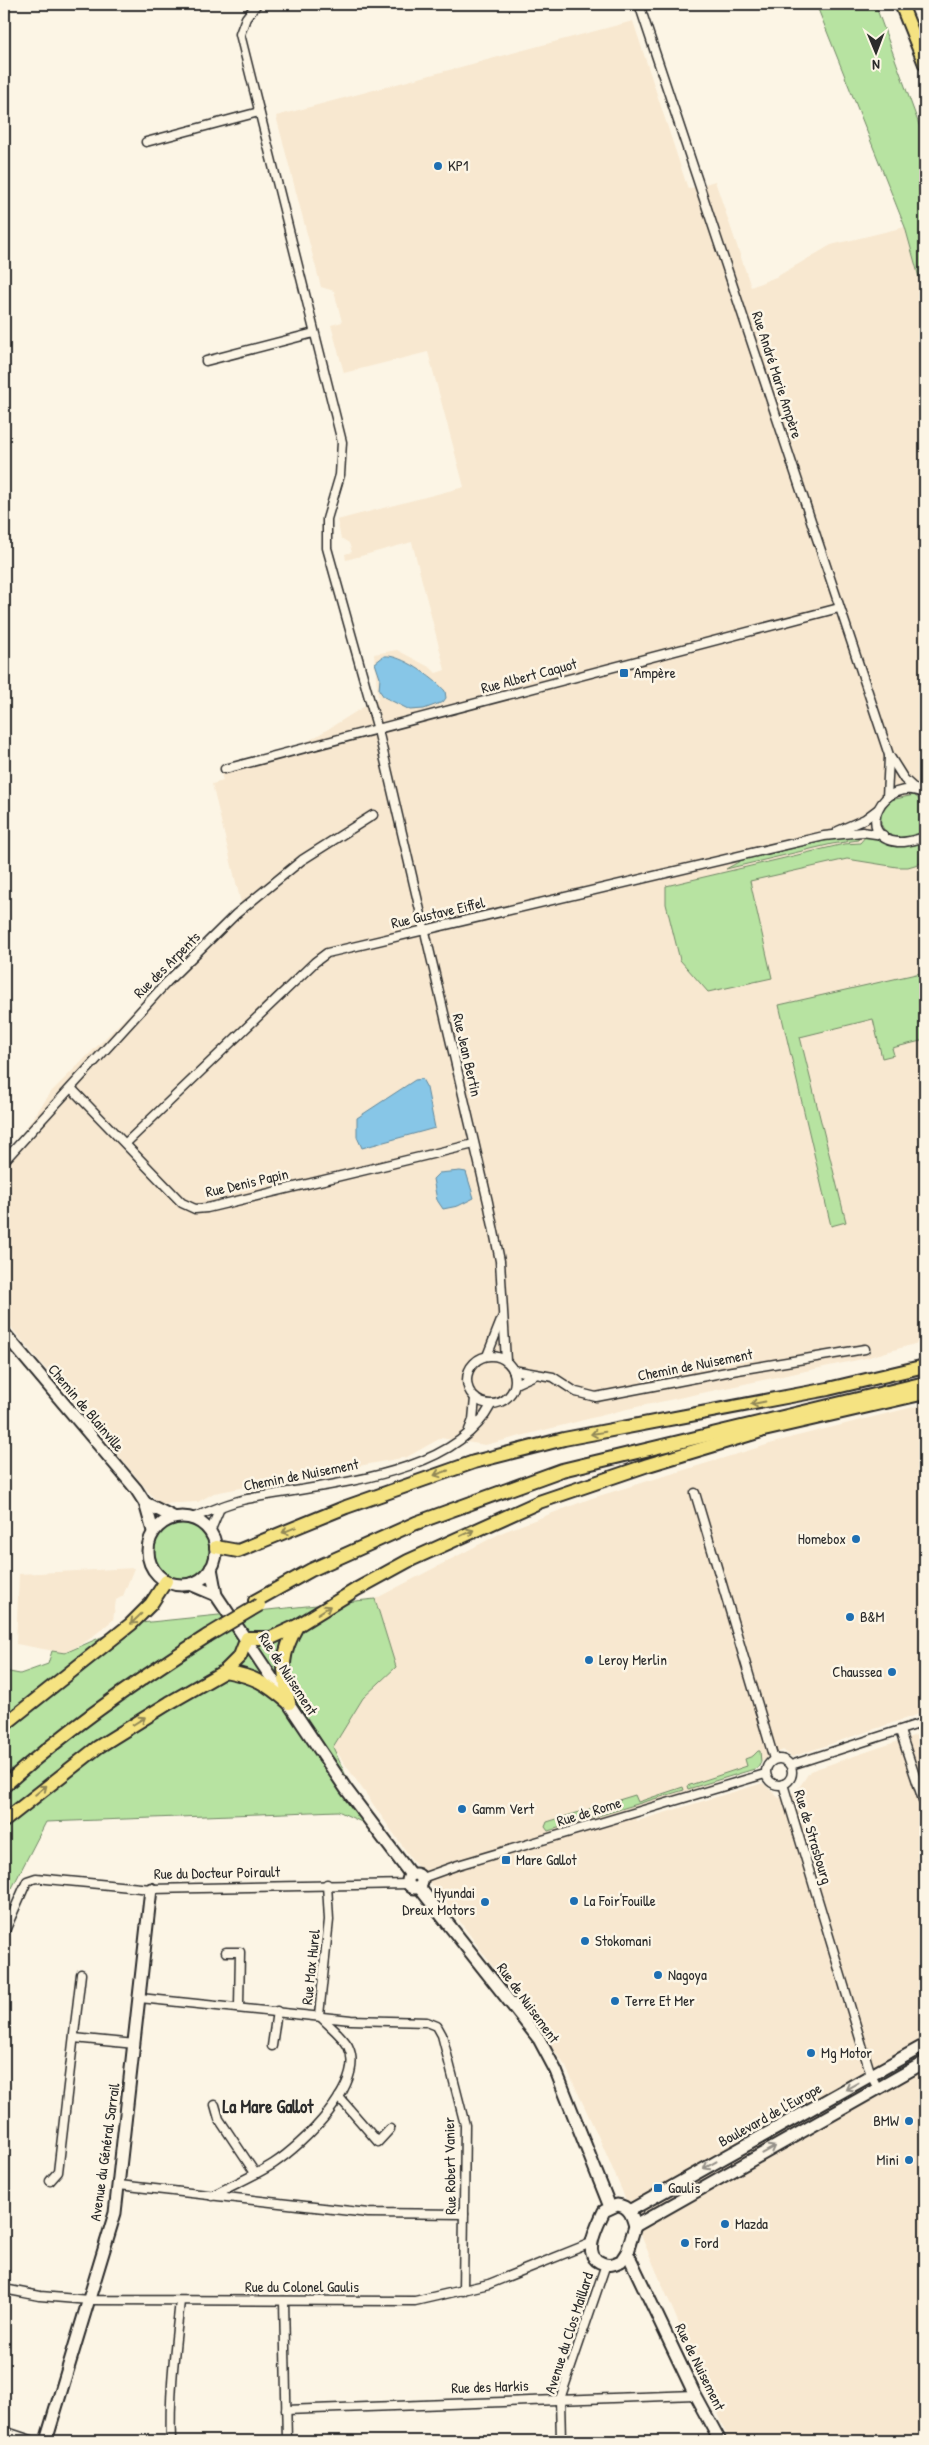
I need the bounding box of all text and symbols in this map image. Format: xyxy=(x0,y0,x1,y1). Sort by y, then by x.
north arrow xyxy=(852,28,902,78)
text: N xyxy=(872,56,880,75)
place label: KP1 xyxy=(448,155,469,176)
marker: KP1 xyxy=(432,160,444,172)
street label: Rue André Marie Ampère xyxy=(747,309,808,441)
street label: Rue Albert Caquot xyxy=(479,652,580,698)
place label: Ampère xyxy=(634,662,676,683)
marker: Ampère xyxy=(618,667,630,679)
street label: Rue Gustave Eiffel xyxy=(389,892,487,933)
street label: Rue des Arpents xyxy=(129,926,205,1003)
street label: Rue Jean Bertin xyxy=(448,1011,487,1099)
street label: Rue Denis Papin xyxy=(203,1163,291,1202)
street label: Chemin de Nuisement xyxy=(636,1343,755,1386)
street label: Chemin de Blainville xyxy=(43,1359,129,1456)
one-way arrow xyxy=(750,1398,766,1408)
one-way arrow xyxy=(591,1428,607,1438)
street label: Chemin de Nuisement xyxy=(242,1453,361,1496)
one-way arrow xyxy=(433,1469,449,1479)
one-way arrow xyxy=(282,1526,297,1536)
one-way arrow xyxy=(459,1528,474,1538)
place label: Homebox xyxy=(798,1528,846,1549)
marker: Homebox xyxy=(850,1533,862,1545)
one-way arrow xyxy=(316,1604,330,1614)
place label: B&M xyxy=(860,1606,885,1627)
marker: B&M xyxy=(844,1611,856,1623)
one-way arrow xyxy=(129,1613,142,1625)
street label: Rue de Nuisement xyxy=(254,1628,323,1720)
place label: Leroy Merlin xyxy=(599,1649,667,1670)
marker: Leroy Merlin xyxy=(583,1654,595,1666)
place label: Chaussea xyxy=(832,1661,882,1682)
marker: Chaussea xyxy=(886,1666,898,1678)
one-way arrow xyxy=(131,1716,145,1726)
one-way arrow xyxy=(34,1785,47,1796)
street label: Rue de Strasbourg xyxy=(789,1787,838,1887)
street label: Rue de Rome xyxy=(554,1792,624,1831)
place label: Gamm Vert xyxy=(472,1798,535,1819)
marker: Gamm Vert xyxy=(456,1803,468,1815)
place label: Mare Gallot xyxy=(516,1849,578,1870)
marker: Mare Gallot xyxy=(500,1854,512,1866)
street label: Rue du Docteur Poirault xyxy=(154,1861,281,1884)
place label: Hyundai Dreux Motors xyxy=(402,1882,475,1920)
place label: La Foir'Fouille xyxy=(584,1890,656,1911)
marker: La Foir'Fouille xyxy=(568,1895,580,1907)
marker: Hyundai Dreux Motors xyxy=(479,1896,491,1908)
street label: Rue Max Hurel xyxy=(296,1928,325,2006)
place label: Stokomani xyxy=(595,1930,652,1951)
marker: Stokomani xyxy=(579,1935,591,1947)
street label: Rue de Nuisement xyxy=(492,1958,565,2048)
place label: Nagoya xyxy=(668,1964,707,1985)
marker: Nagoya xyxy=(652,1969,664,1981)
place label: Terre Et Mer xyxy=(625,1990,695,2011)
marker: Terre Et Mer xyxy=(609,1995,621,2007)
place label: Mg Motor xyxy=(821,2042,872,2063)
marker: Mg Motor xyxy=(805,2047,817,2059)
street label: Boulevard de l'Europe xyxy=(714,2077,825,2152)
street label: Avenue du Général Sarrail xyxy=(84,2081,125,2222)
one-way arrow xyxy=(845,2082,860,2091)
district label: La Mare Gallot xyxy=(223,2094,314,2119)
place label: BMW xyxy=(873,2110,900,2131)
marker: BMW xyxy=(903,2115,915,2127)
street label: Rue Robert Vanier xyxy=(438,2117,461,2215)
one-way arrow xyxy=(762,2145,777,2155)
place label: Mini xyxy=(877,2149,899,2170)
marker: Mini xyxy=(903,2154,915,2166)
one-way arrow xyxy=(703,2160,718,2170)
place label: Gaulis xyxy=(668,2177,700,2198)
marker: Gaulis xyxy=(652,2182,664,2194)
place label: Mazda xyxy=(735,2213,768,2234)
marker: Mazda xyxy=(719,2218,731,2230)
place label: Ford xyxy=(694,2232,718,2253)
marker: Ford xyxy=(679,2237,691,2249)
street label: Avenue du Clos Maillard xyxy=(539,2269,598,2396)
street label: Rue du Colonel Gaulis xyxy=(245,2276,359,2297)
street label: Rue de Nuisement xyxy=(670,2320,731,2415)
street label: Rue des Harkis xyxy=(451,2375,529,2398)

